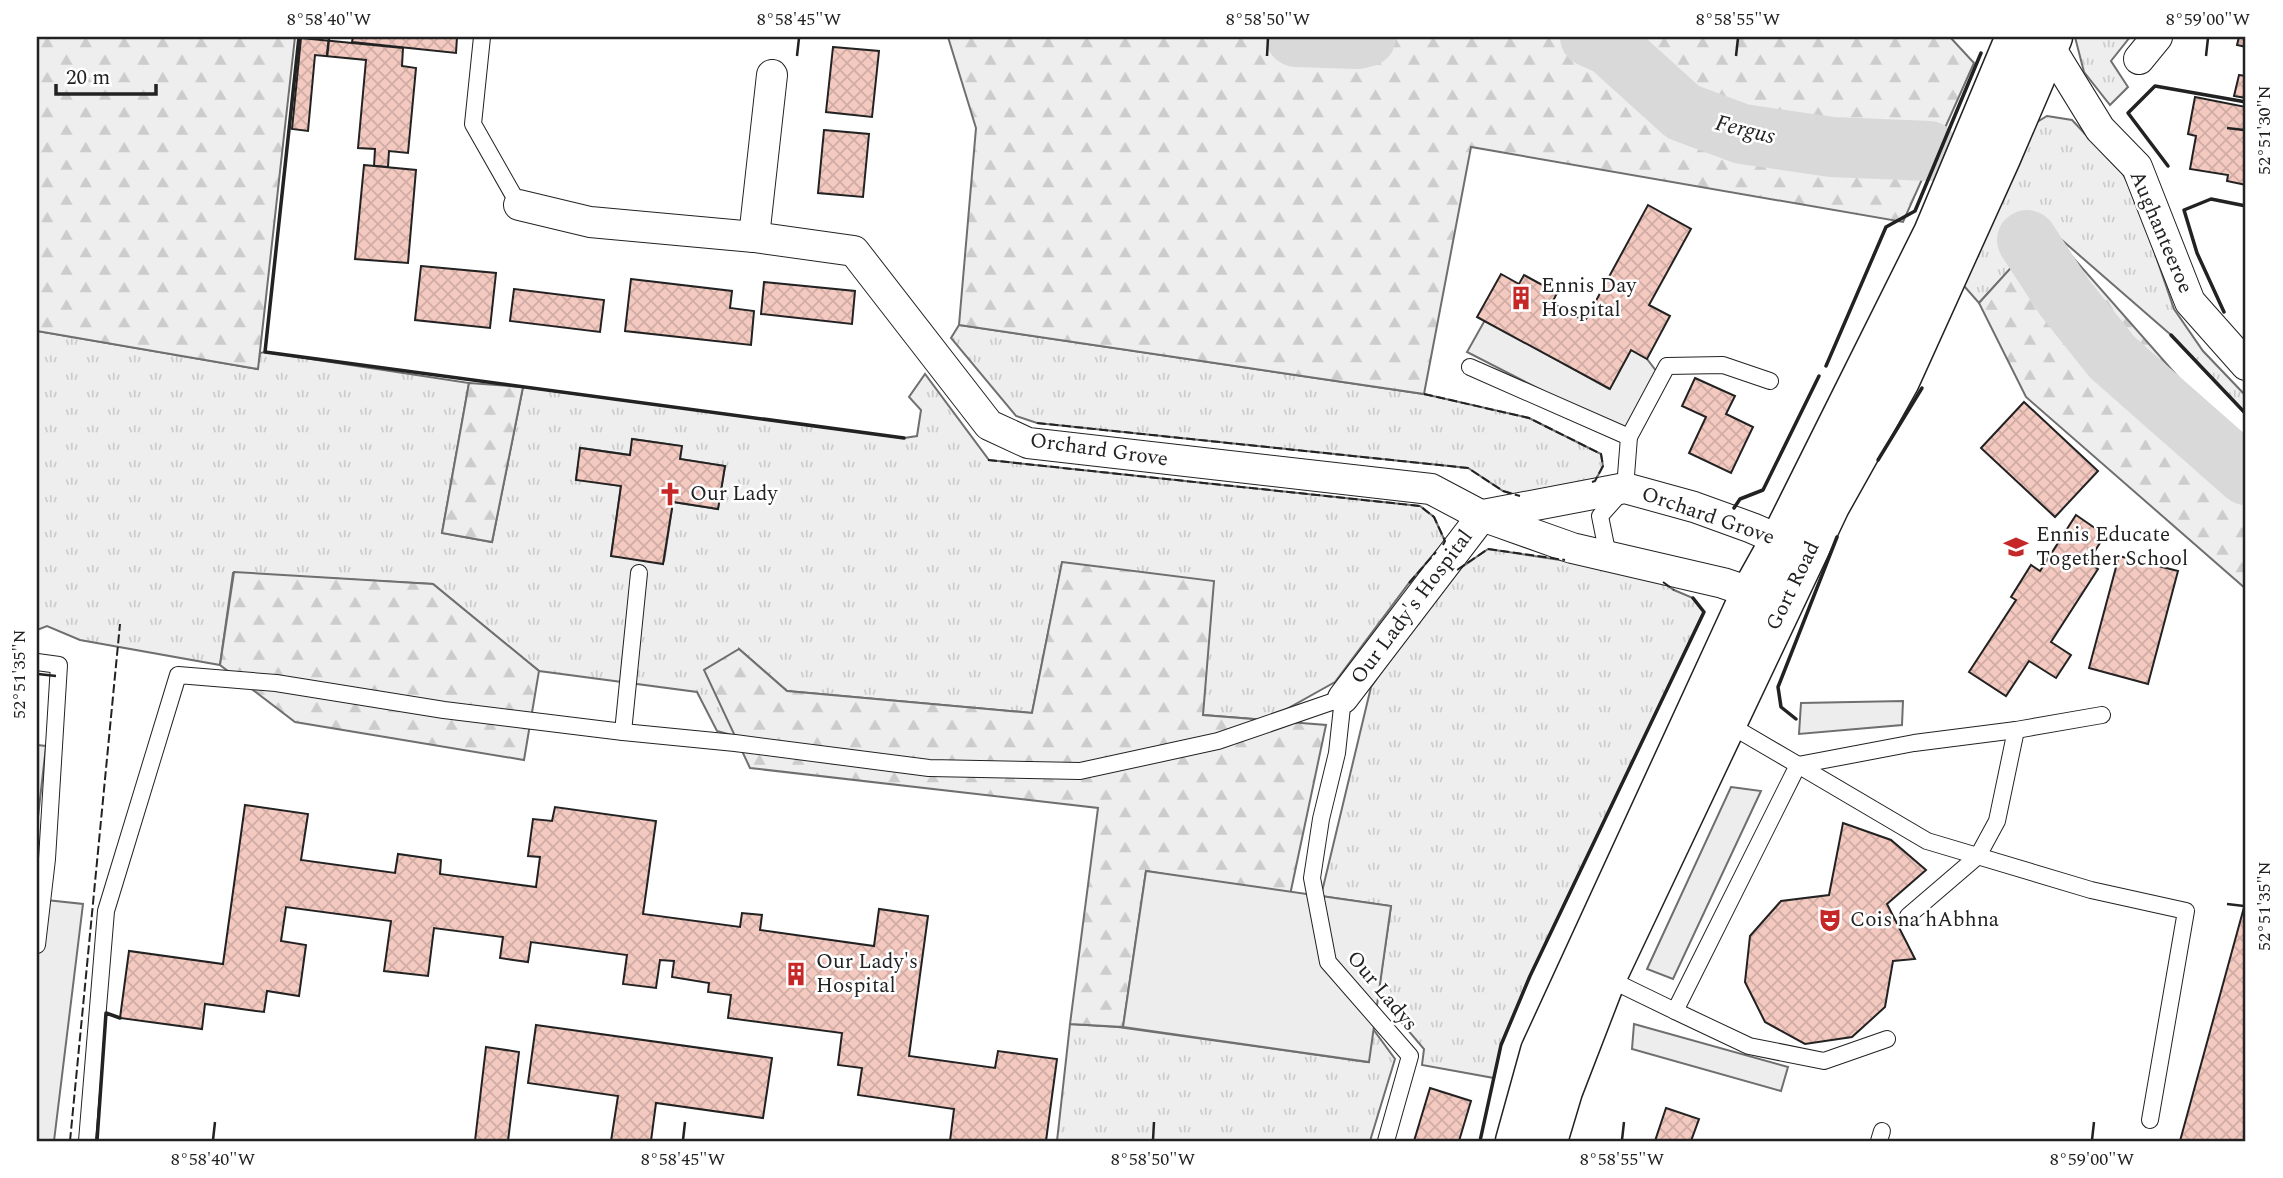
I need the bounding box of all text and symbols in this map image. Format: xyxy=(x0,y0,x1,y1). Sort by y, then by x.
text: 8°58'40"W xyxy=(287,6,371,33)
text: 8°58'45"W xyxy=(757,6,841,33)
text: 8°58'50"W xyxy=(1226,6,1310,33)
text: 8°58'55"W xyxy=(1696,6,1780,33)
text: 8°59'00"W xyxy=(2166,6,2250,33)
scale bar xyxy=(56,52,156,96)
text: 20 m xyxy=(66,62,110,94)
text: 52°51'30"N xyxy=(2251,85,2278,175)
water label: Fergus xyxy=(1711,106,1779,154)
street label: Aughanteeroe xyxy=(2121,166,2201,298)
place label: Ennis Day Hospital xyxy=(1541,270,1637,326)
building icon: Ennis Day Hospital xyxy=(1507,284,1535,312)
street label: Orchard Grove xyxy=(1028,424,1170,476)
place label: Our Lady xyxy=(690,478,779,510)
street label: Orchard Grove xyxy=(1637,478,1779,554)
church icon: Our Lady xyxy=(656,480,684,508)
place label: Ennis Educate Together School xyxy=(2036,519,2188,575)
street label: Our Lady's Hospital xyxy=(1343,523,1481,691)
school or university icon: Ennis Educate Together School xyxy=(2002,533,2030,561)
street label: Gort Road xyxy=(1758,536,1828,636)
text: 52°51'35"N xyxy=(6,629,33,719)
text: 52°51'35"N xyxy=(2251,861,2278,951)
place label: Cois na hAbhna xyxy=(1850,904,2000,936)
theatre icon: Cois na hAbhna xyxy=(1816,906,1844,934)
street label: Our Ladys xyxy=(1339,944,1425,1038)
place label: Our Lady's Hospital xyxy=(816,946,918,1002)
building icon: Our Lady's Hospital xyxy=(782,960,810,988)
text: 8°58'40"W xyxy=(171,1146,255,1173)
text: 8°58'45"W xyxy=(641,1146,725,1173)
text: 8°58'50"W xyxy=(1111,1146,1195,1173)
text: 8°58'55"W xyxy=(1580,1146,1664,1173)
text: 8°59'00"W xyxy=(2050,1146,2134,1173)

